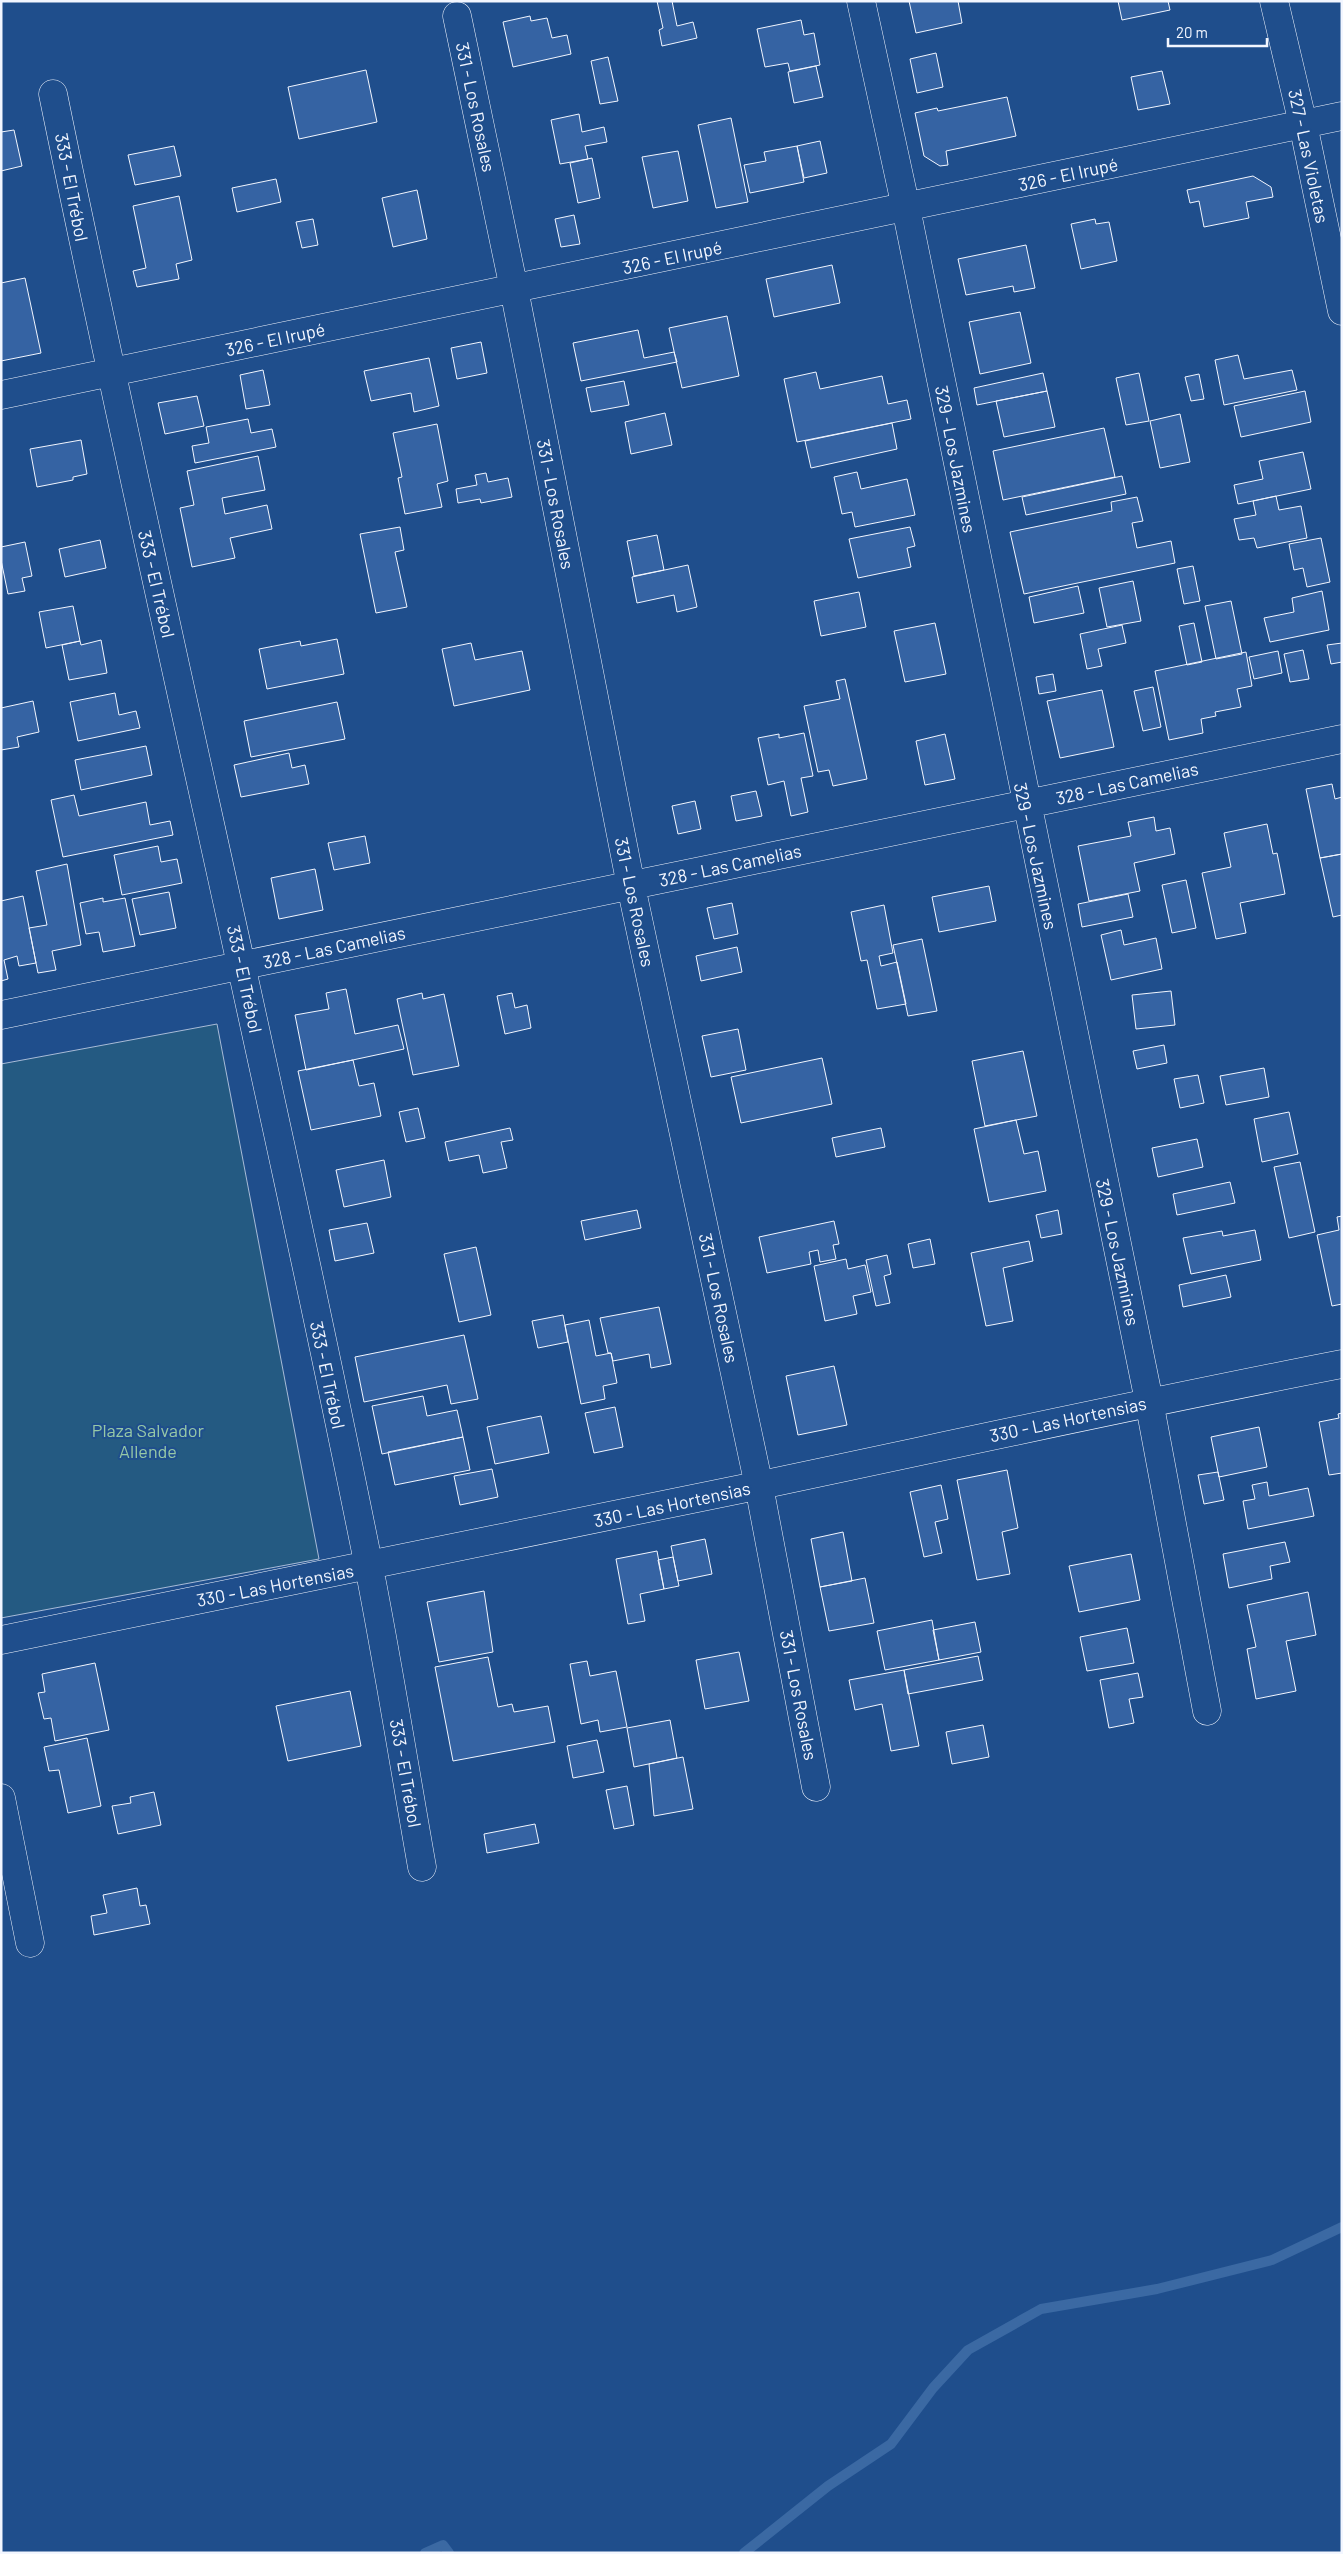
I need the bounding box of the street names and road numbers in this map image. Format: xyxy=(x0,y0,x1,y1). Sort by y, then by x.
street label: 331 - Los Rosales xyxy=(452,40,500,174)
street label: 327 - Las Violetas xyxy=(1284,87,1334,225)
street label: 333 - El Trébol xyxy=(51,131,93,243)
street label: 326 - El Irupé xyxy=(1016,153,1120,195)
street label: 326 - El Irupé xyxy=(620,236,724,278)
street label: 326 - El Irupé xyxy=(223,318,327,360)
street label: 329 - Los Jazmines xyxy=(931,383,981,535)
street label: 331 - Los Rosales xyxy=(533,437,579,571)
street label: 333 - El Trébol xyxy=(134,528,180,640)
street label: 328 - Las Camelias xyxy=(1054,757,1200,809)
street label: 329 - Los Jazmines xyxy=(1010,781,1062,931)
street label: 331 - Los Rosales xyxy=(611,835,659,969)
street label: 328 - Las Camelias xyxy=(657,839,803,891)
street label: 328 - Las Camelias xyxy=(261,921,407,973)
street label: 333 - El Trébol xyxy=(223,923,267,1035)
street label: 329 - Los Jazmines xyxy=(1092,1177,1144,1327)
street label: 331 - Los Rosales xyxy=(695,1231,743,1365)
street label: 333 - El Trébol xyxy=(306,1319,350,1431)
street label: 330 - Las Hortensias xyxy=(988,1392,1148,1446)
street label: 330 - Las Hortensias xyxy=(592,1477,752,1531)
street label: 330 - Las Hortensias xyxy=(194,1559,356,1611)
street label: 331 - Los Rosales xyxy=(776,1628,822,1762)
street label: 333 - El Trébol xyxy=(386,1717,426,1829)

